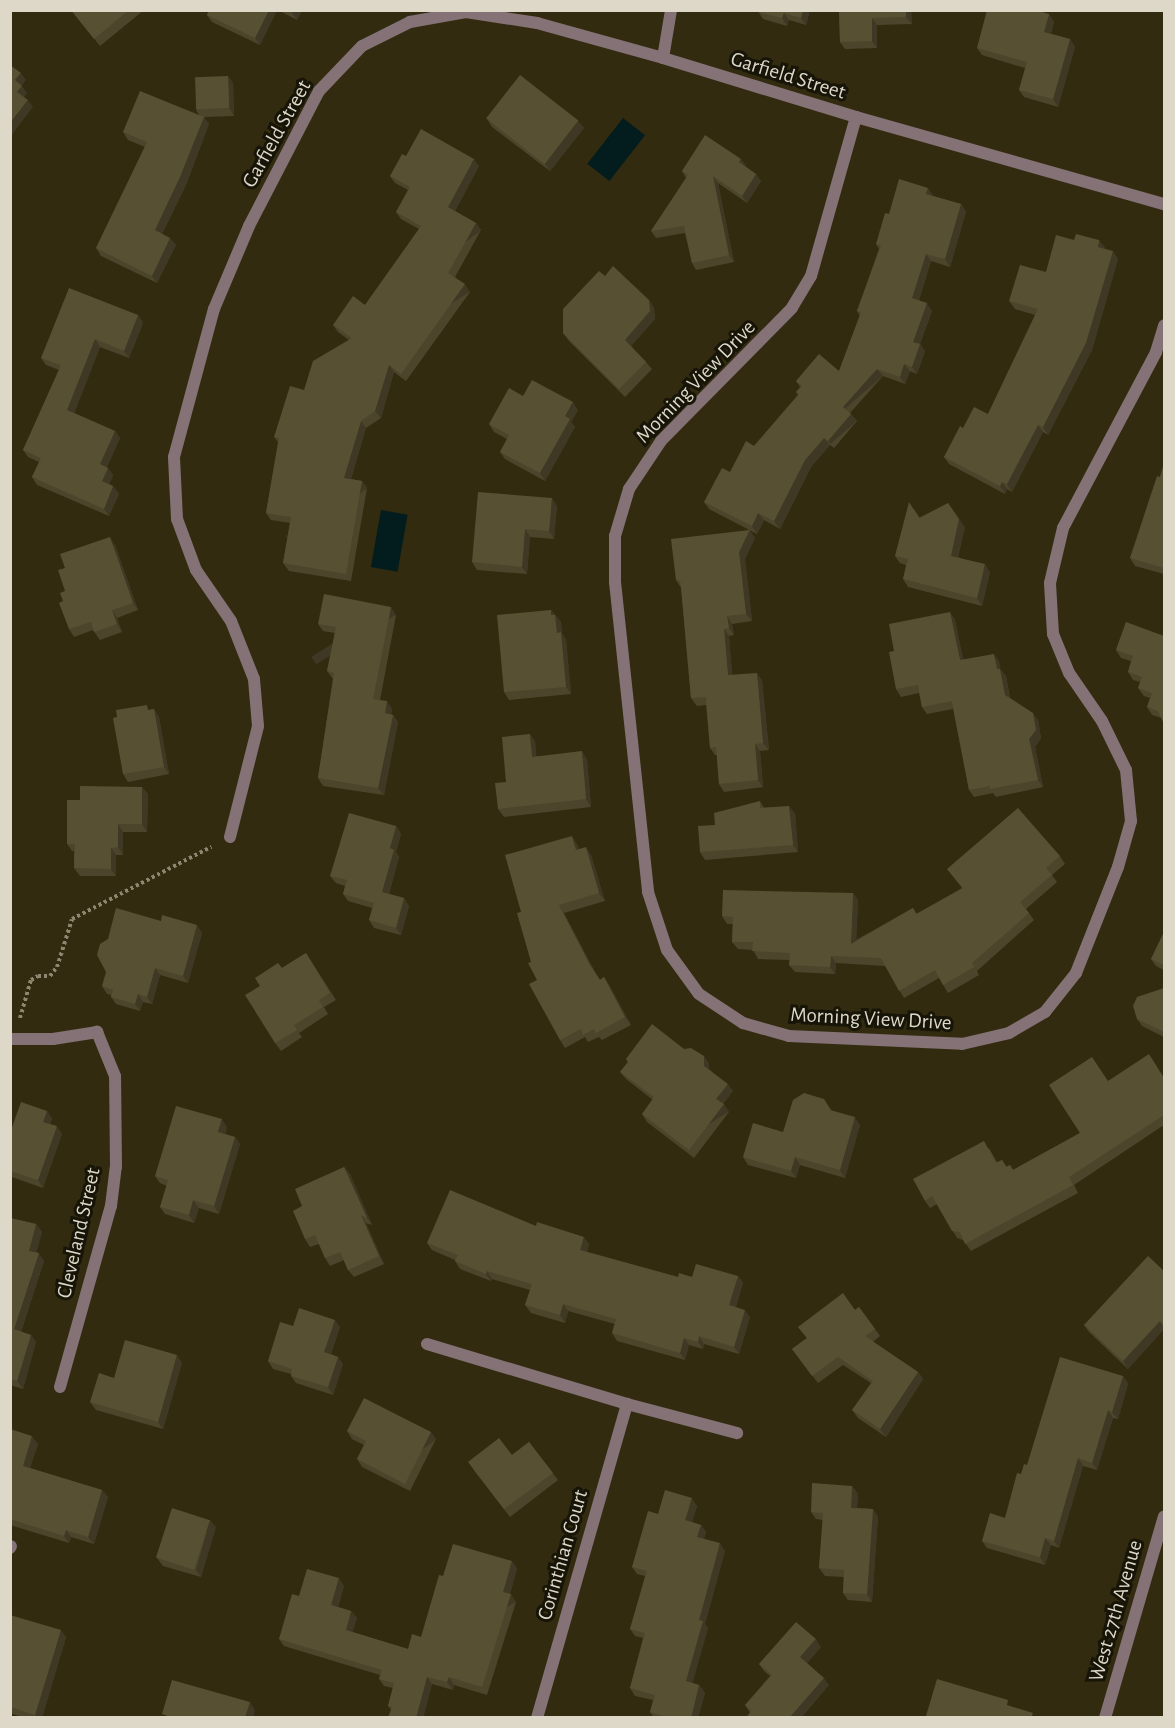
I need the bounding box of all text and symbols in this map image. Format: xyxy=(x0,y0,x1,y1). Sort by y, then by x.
street label: Garfield Street xyxy=(727,47,849,105)
street label: Garfield Street xyxy=(237,76,317,192)
street label: Morning View Drive xyxy=(631,315,761,449)
street label: Morning View Drive xyxy=(790,1002,952,1036)
street label: Cleveland Street xyxy=(52,1165,106,1301)
street label: Corinthian Court xyxy=(532,1487,594,1623)
street label: West 27th Avenue xyxy=(1084,1537,1148,1685)

